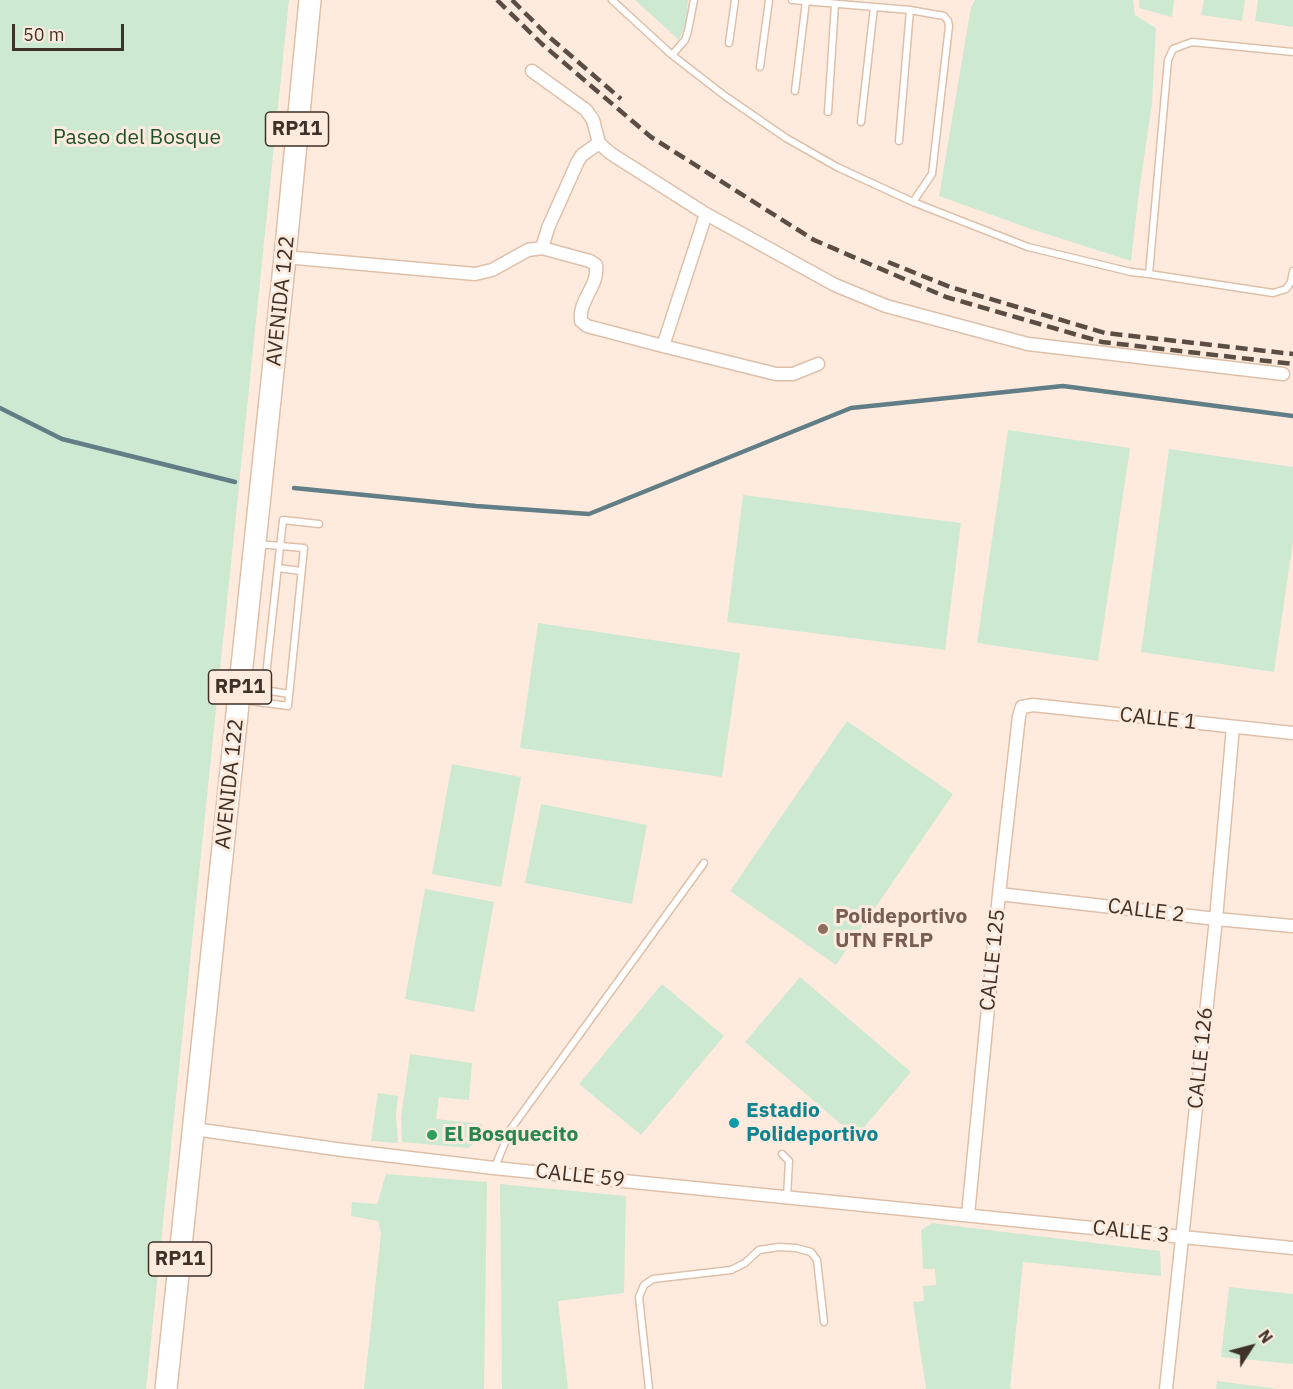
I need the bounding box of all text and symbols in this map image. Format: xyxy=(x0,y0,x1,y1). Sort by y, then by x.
scale bar xyxy=(15,12,128,50)
text: 50 m xyxy=(23,23,65,46)
road number: RP11 xyxy=(266,112,328,146)
park label: Paseo del Bosque xyxy=(53,125,221,151)
street label: AVENIDA 122 xyxy=(262,235,300,367)
road number: RP11 xyxy=(208,670,272,704)
street label: CALLE 1 xyxy=(1118,702,1198,736)
street label: AVENIDA 122 xyxy=(211,718,249,850)
street label: CALLE 2 xyxy=(1106,894,1186,928)
place label: Polideportivo UTN FRLP xyxy=(835,904,967,954)
street label: CALLE 125 xyxy=(975,908,1011,1012)
marker: Polideportivo UTN FRLP xyxy=(816,922,830,936)
street label: CALLE 126 xyxy=(1183,1006,1219,1110)
place label: Estadio Polideportivo xyxy=(746,1098,878,1148)
marker: Estadio Polideportivo xyxy=(727,1116,741,1130)
place label: El Bosquecito xyxy=(444,1122,578,1148)
marker: El Bosquecito xyxy=(425,1128,439,1142)
street label: CALLE 59 xyxy=(534,1159,626,1193)
street label: CALLE 3 xyxy=(1091,1215,1171,1249)
road number: RP11 xyxy=(148,1242,212,1276)
north arrow xyxy=(1221,1317,1281,1377)
text: N xyxy=(1254,1326,1277,1347)

